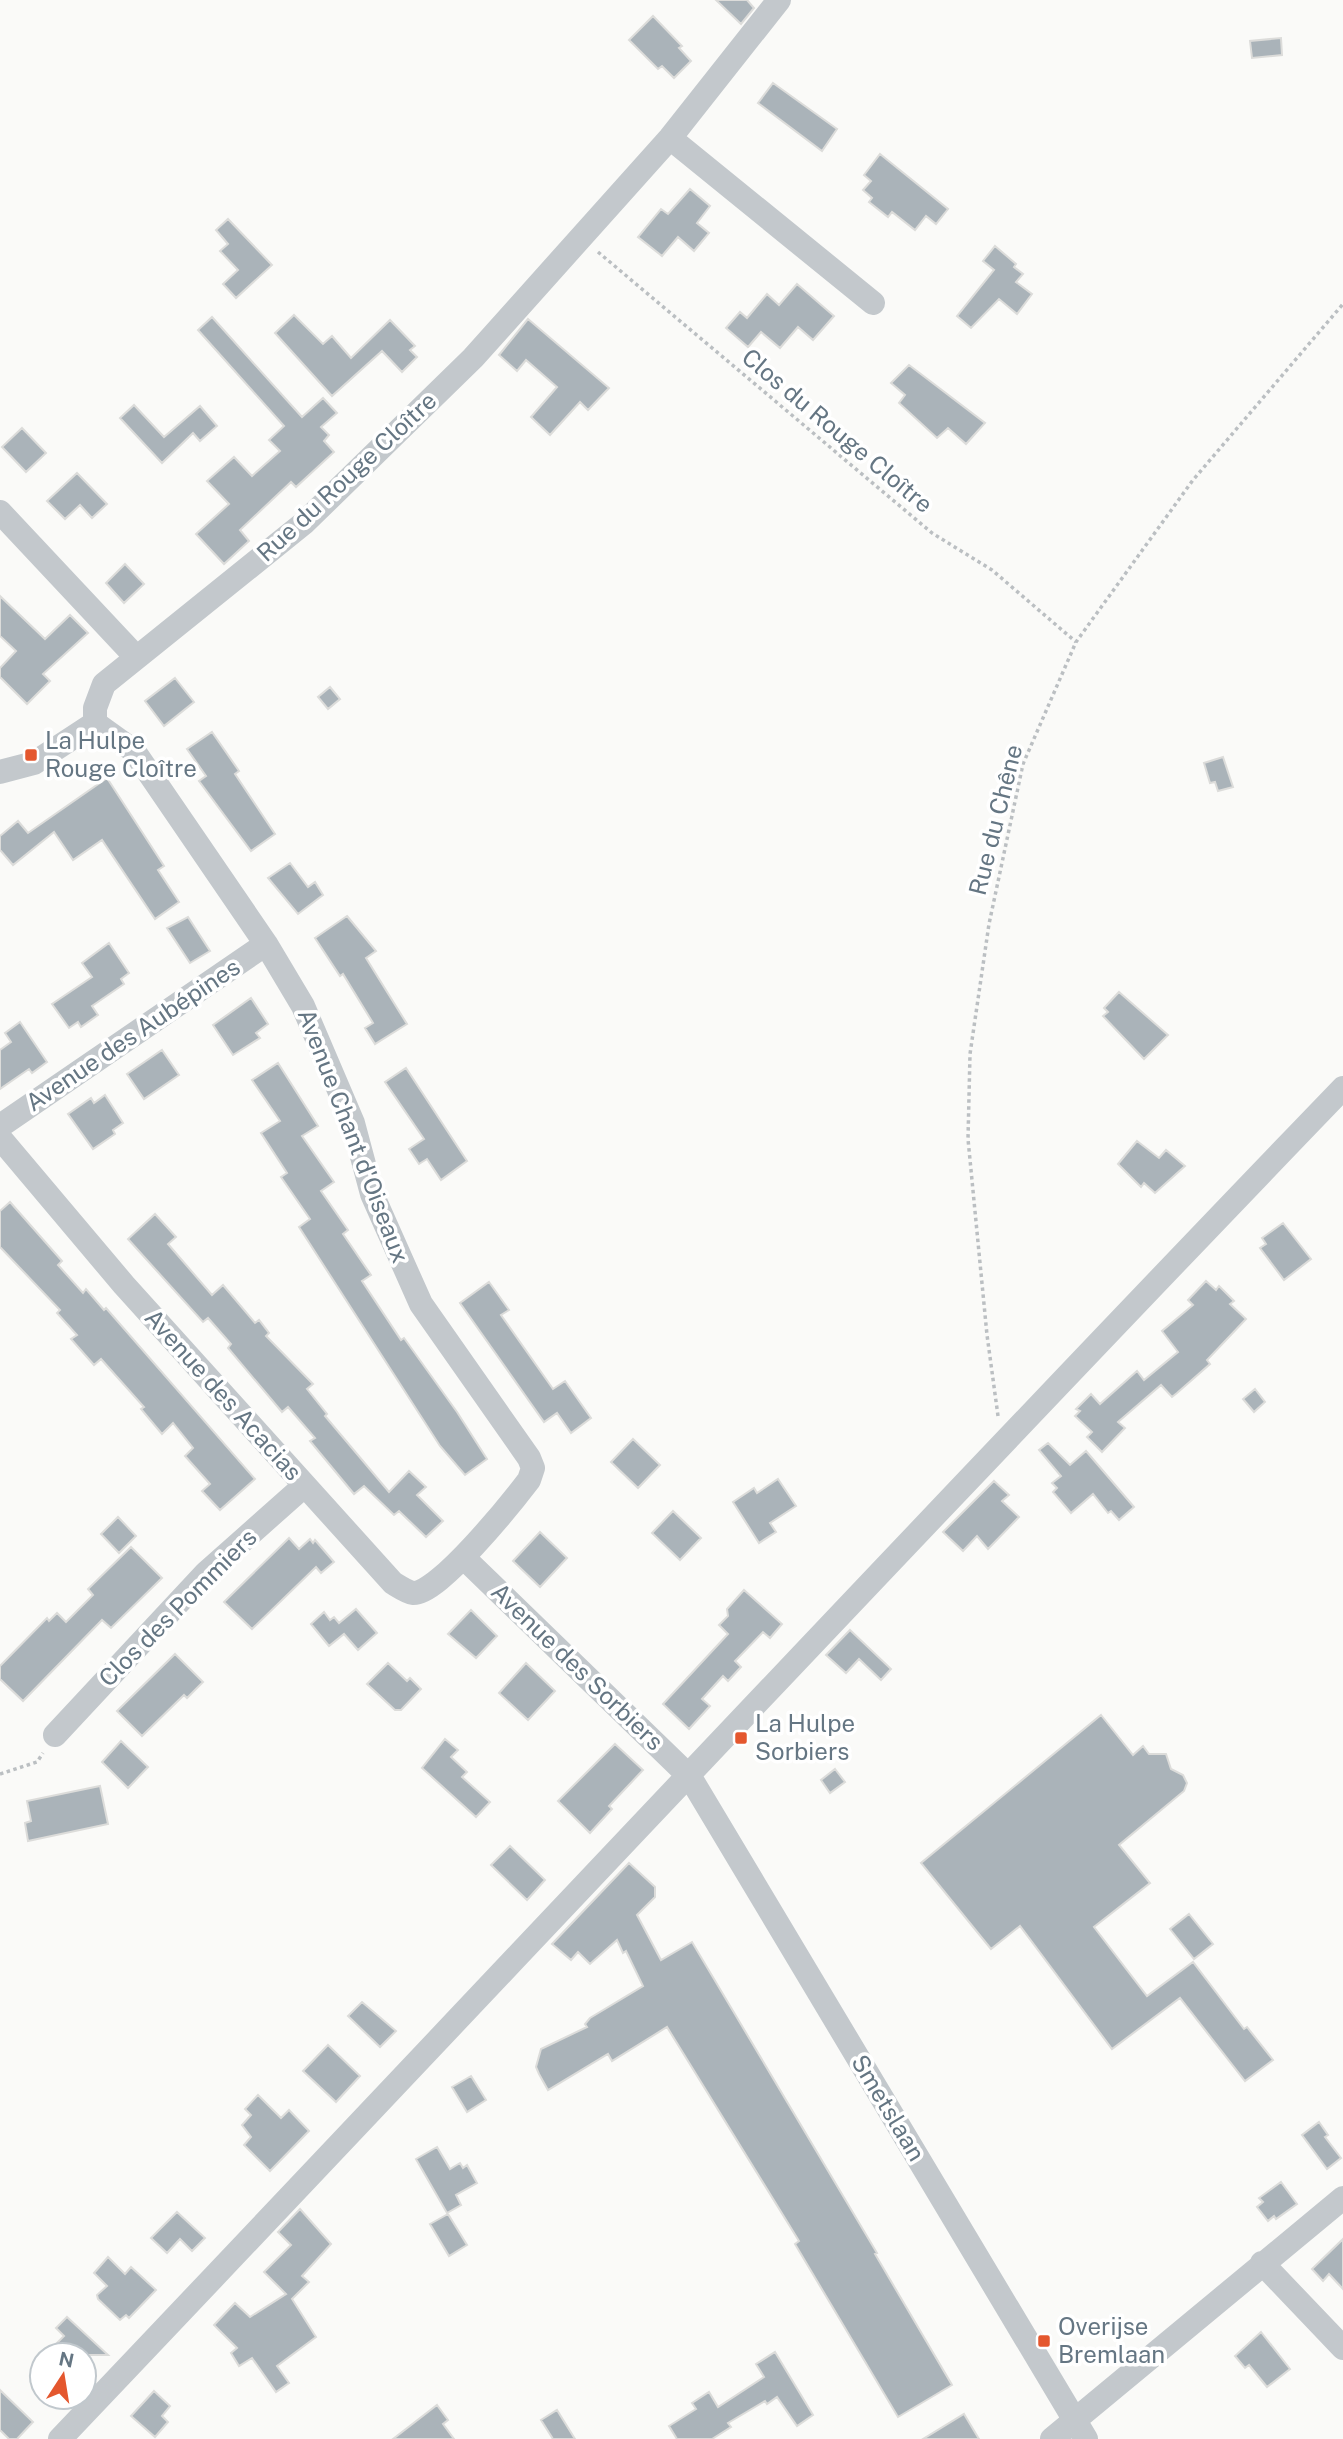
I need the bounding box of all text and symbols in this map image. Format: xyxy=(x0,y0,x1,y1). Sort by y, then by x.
street label: Clos du Rouge Cloître xyxy=(737,342,939,518)
street label: Rue du Rouge Cloître xyxy=(251,386,442,567)
place label: La Hulpe Rouge Cloître xyxy=(45,726,197,782)
street label: Rue du Chêne xyxy=(963,741,1027,898)
marker: La Hulpe Rouge Cloître xyxy=(23,747,39,763)
street label: Avenue des Aubépines xyxy=(20,952,245,1116)
street label: Avenue Chant d'Oiseaux xyxy=(293,1005,415,1267)
street label: Avenue des Acacias xyxy=(140,1303,308,1486)
street label: Clos des Pommiers xyxy=(93,1523,262,1692)
street label: Avenue des Sorbiers xyxy=(486,1577,669,1755)
place label: La Hulpe Sorbiers xyxy=(755,1709,855,1765)
marker: La Hulpe Sorbiers xyxy=(733,1730,749,1746)
street label: Smetslaan xyxy=(846,2049,931,2166)
place label: Overijse Bremlaan xyxy=(1058,2312,1165,2368)
marker: Overijse Bremlaan xyxy=(1036,2333,1052,2349)
north arrow xyxy=(28,2341,98,2411)
text: N xyxy=(57,2347,76,2372)

